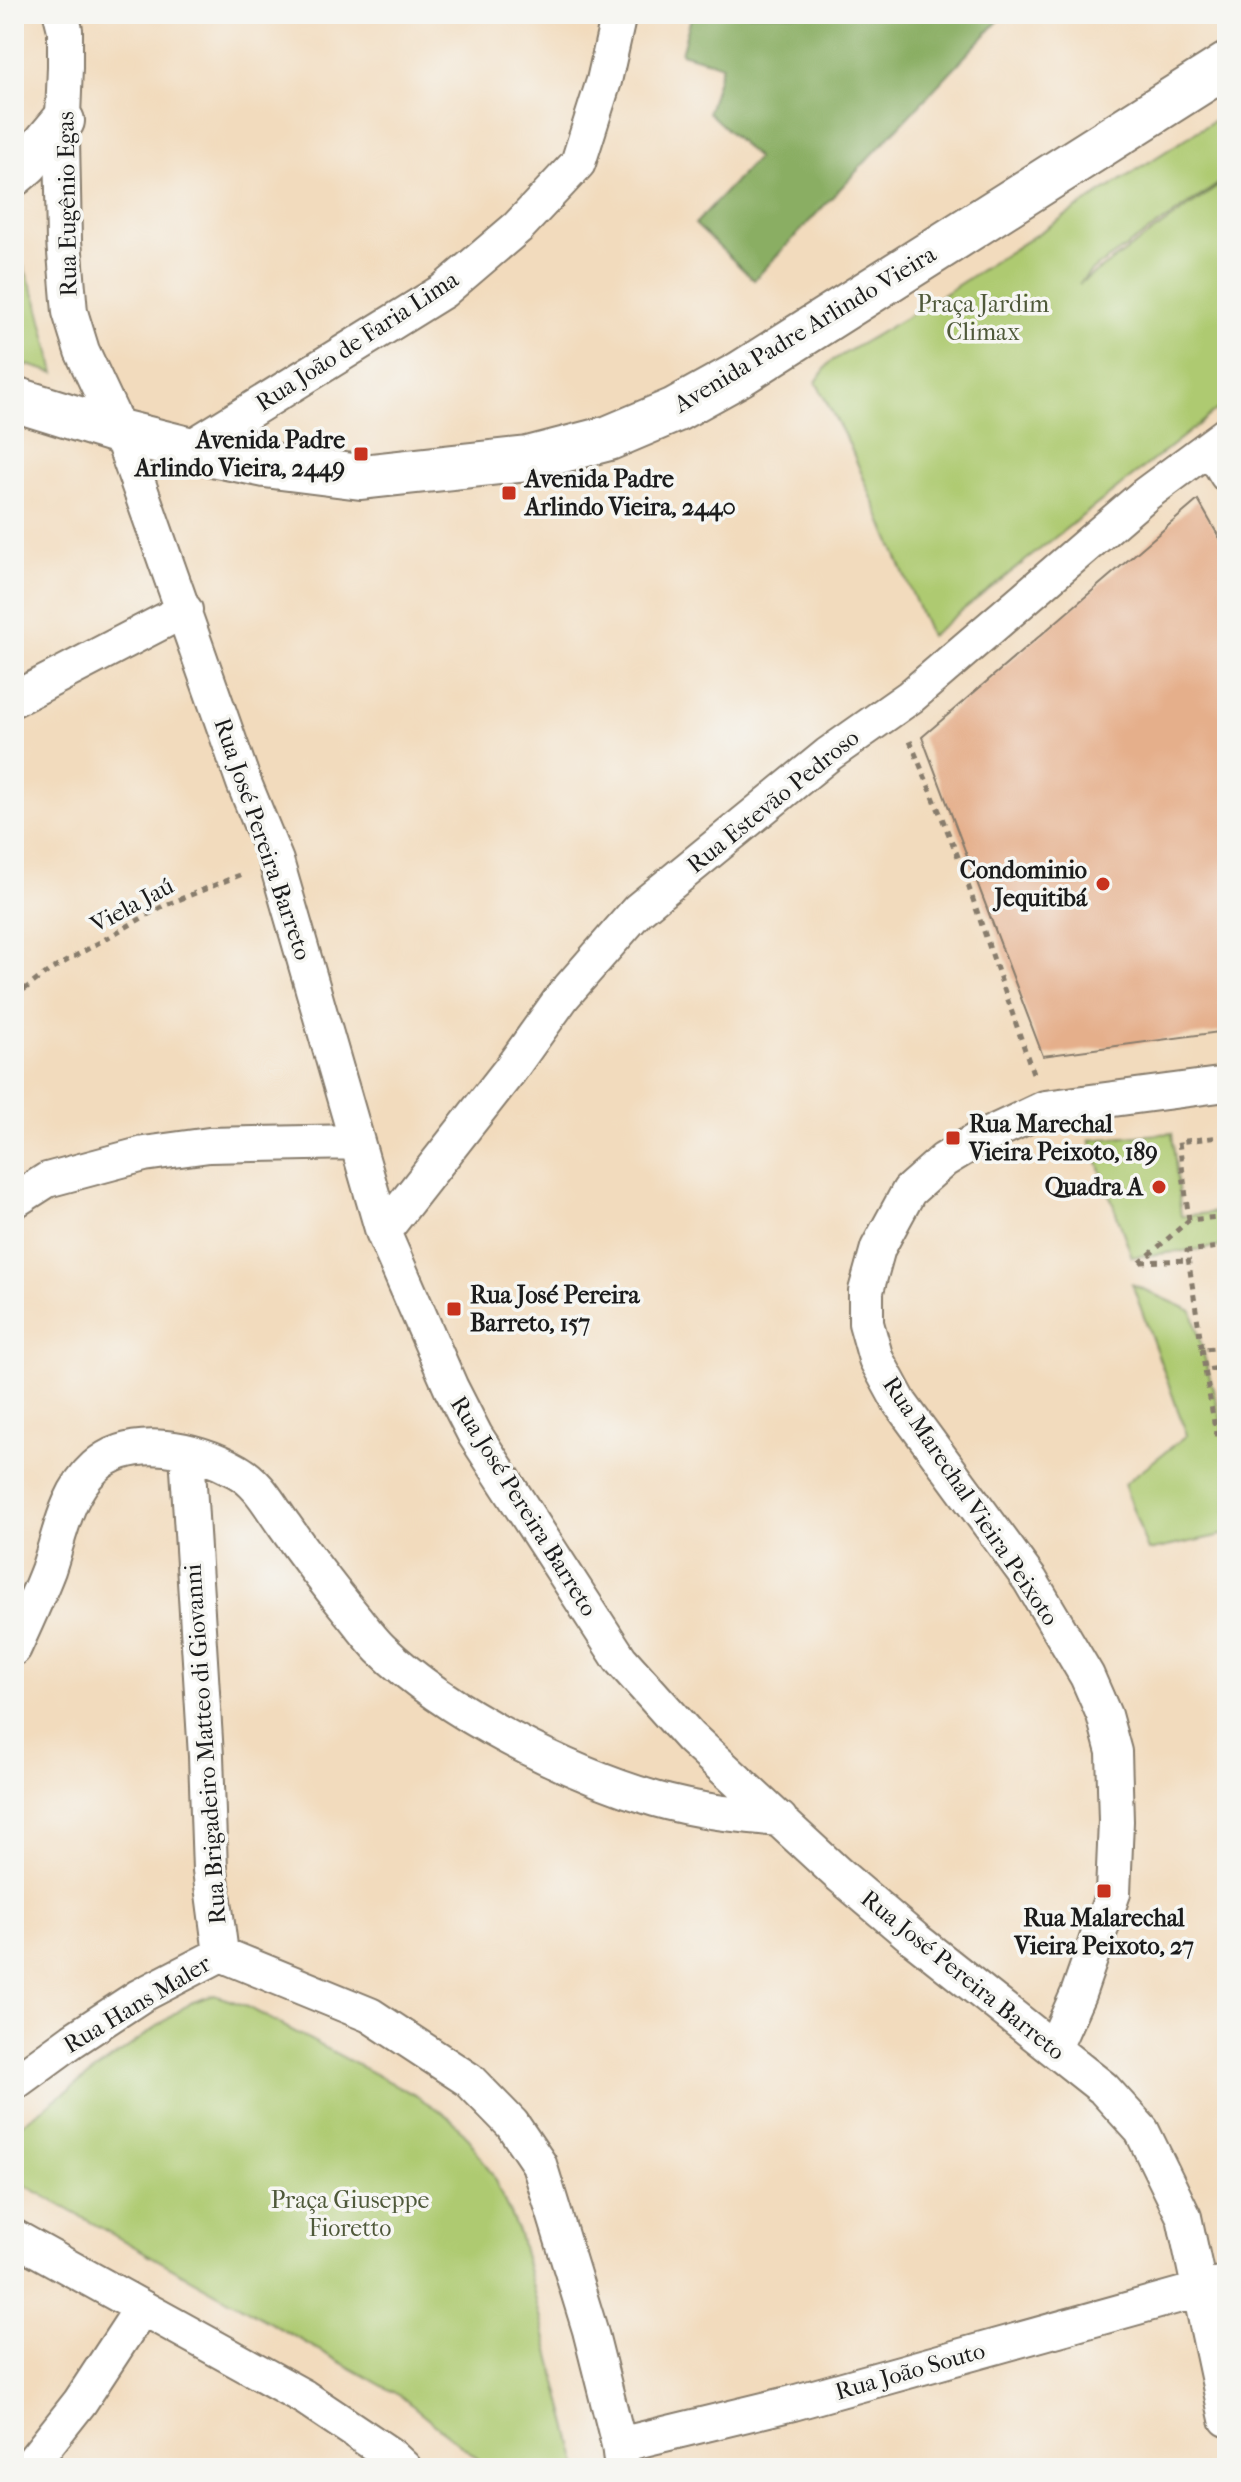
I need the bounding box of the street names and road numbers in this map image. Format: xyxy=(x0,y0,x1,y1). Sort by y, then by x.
street label: Rua Eugênio Egas xyxy=(51,111,83,297)
street label: Avenida Padre Arlindo Vieira xyxy=(668,239,942,419)
street label: Rua João de Faria Lima xyxy=(250,264,464,417)
street label: Rua José Pereira Barreto xyxy=(208,714,318,964)
street label: Rua Estevão Pedroso xyxy=(681,723,865,879)
street label: Viela Jaú xyxy=(85,871,179,939)
street label: Rua Marechal Vieira Peixoto xyxy=(877,1371,1065,1631)
street label: Rua José Pereira Barreto xyxy=(445,1391,603,1621)
street label: Rua Brigadeiro Matteo di Giovanni xyxy=(178,1563,232,1925)
street label: Rua José Pereira Barreto xyxy=(855,1884,1071,2066)
street label: Rua Hans Maler xyxy=(58,1949,216,2059)
street label: Rua João Souto xyxy=(832,2336,988,2406)

